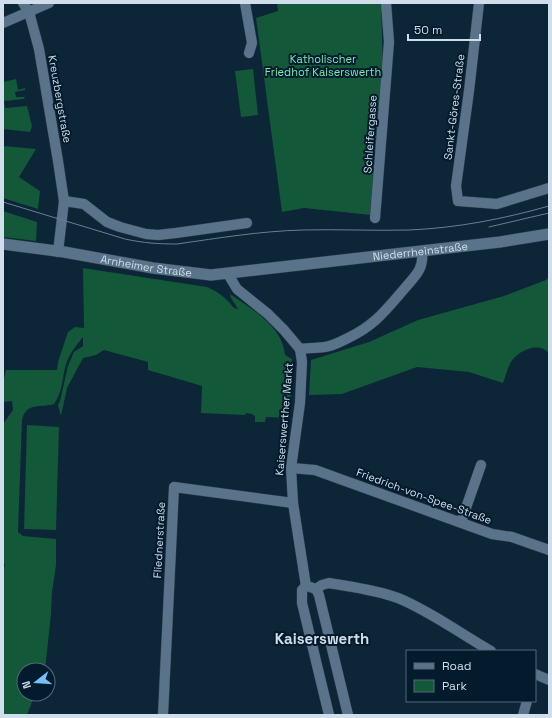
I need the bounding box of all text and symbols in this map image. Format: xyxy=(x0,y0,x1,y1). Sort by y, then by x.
scale bar xyxy=(408,16,480,42)
text: 50 m xyxy=(414,22,442,38)
park label: Katholischer Friedhof Kaiserswerth xyxy=(265,52,381,79)
street label: Sankt-Göres-Straße xyxy=(441,53,467,161)
street label: Kreuzbergstraße xyxy=(45,54,75,144)
street label: Schleifergasse xyxy=(360,94,380,174)
street label: Niederrheinstraße xyxy=(372,239,469,263)
street label: Arnheimer Straße xyxy=(99,252,193,280)
street label: Kaiserswerther Markt xyxy=(272,362,296,476)
street label: Friedrich-von-Spee-Straße xyxy=(354,465,494,527)
street label: Fliednerstraße xyxy=(150,501,168,579)
district label: Kaiserswerth xyxy=(275,629,369,648)
legend xyxy=(406,650,536,702)
text: Road xyxy=(442,658,471,674)
north arrow xyxy=(16,662,56,702)
text: Park xyxy=(442,678,467,694)
text: N xyxy=(19,679,34,690)

